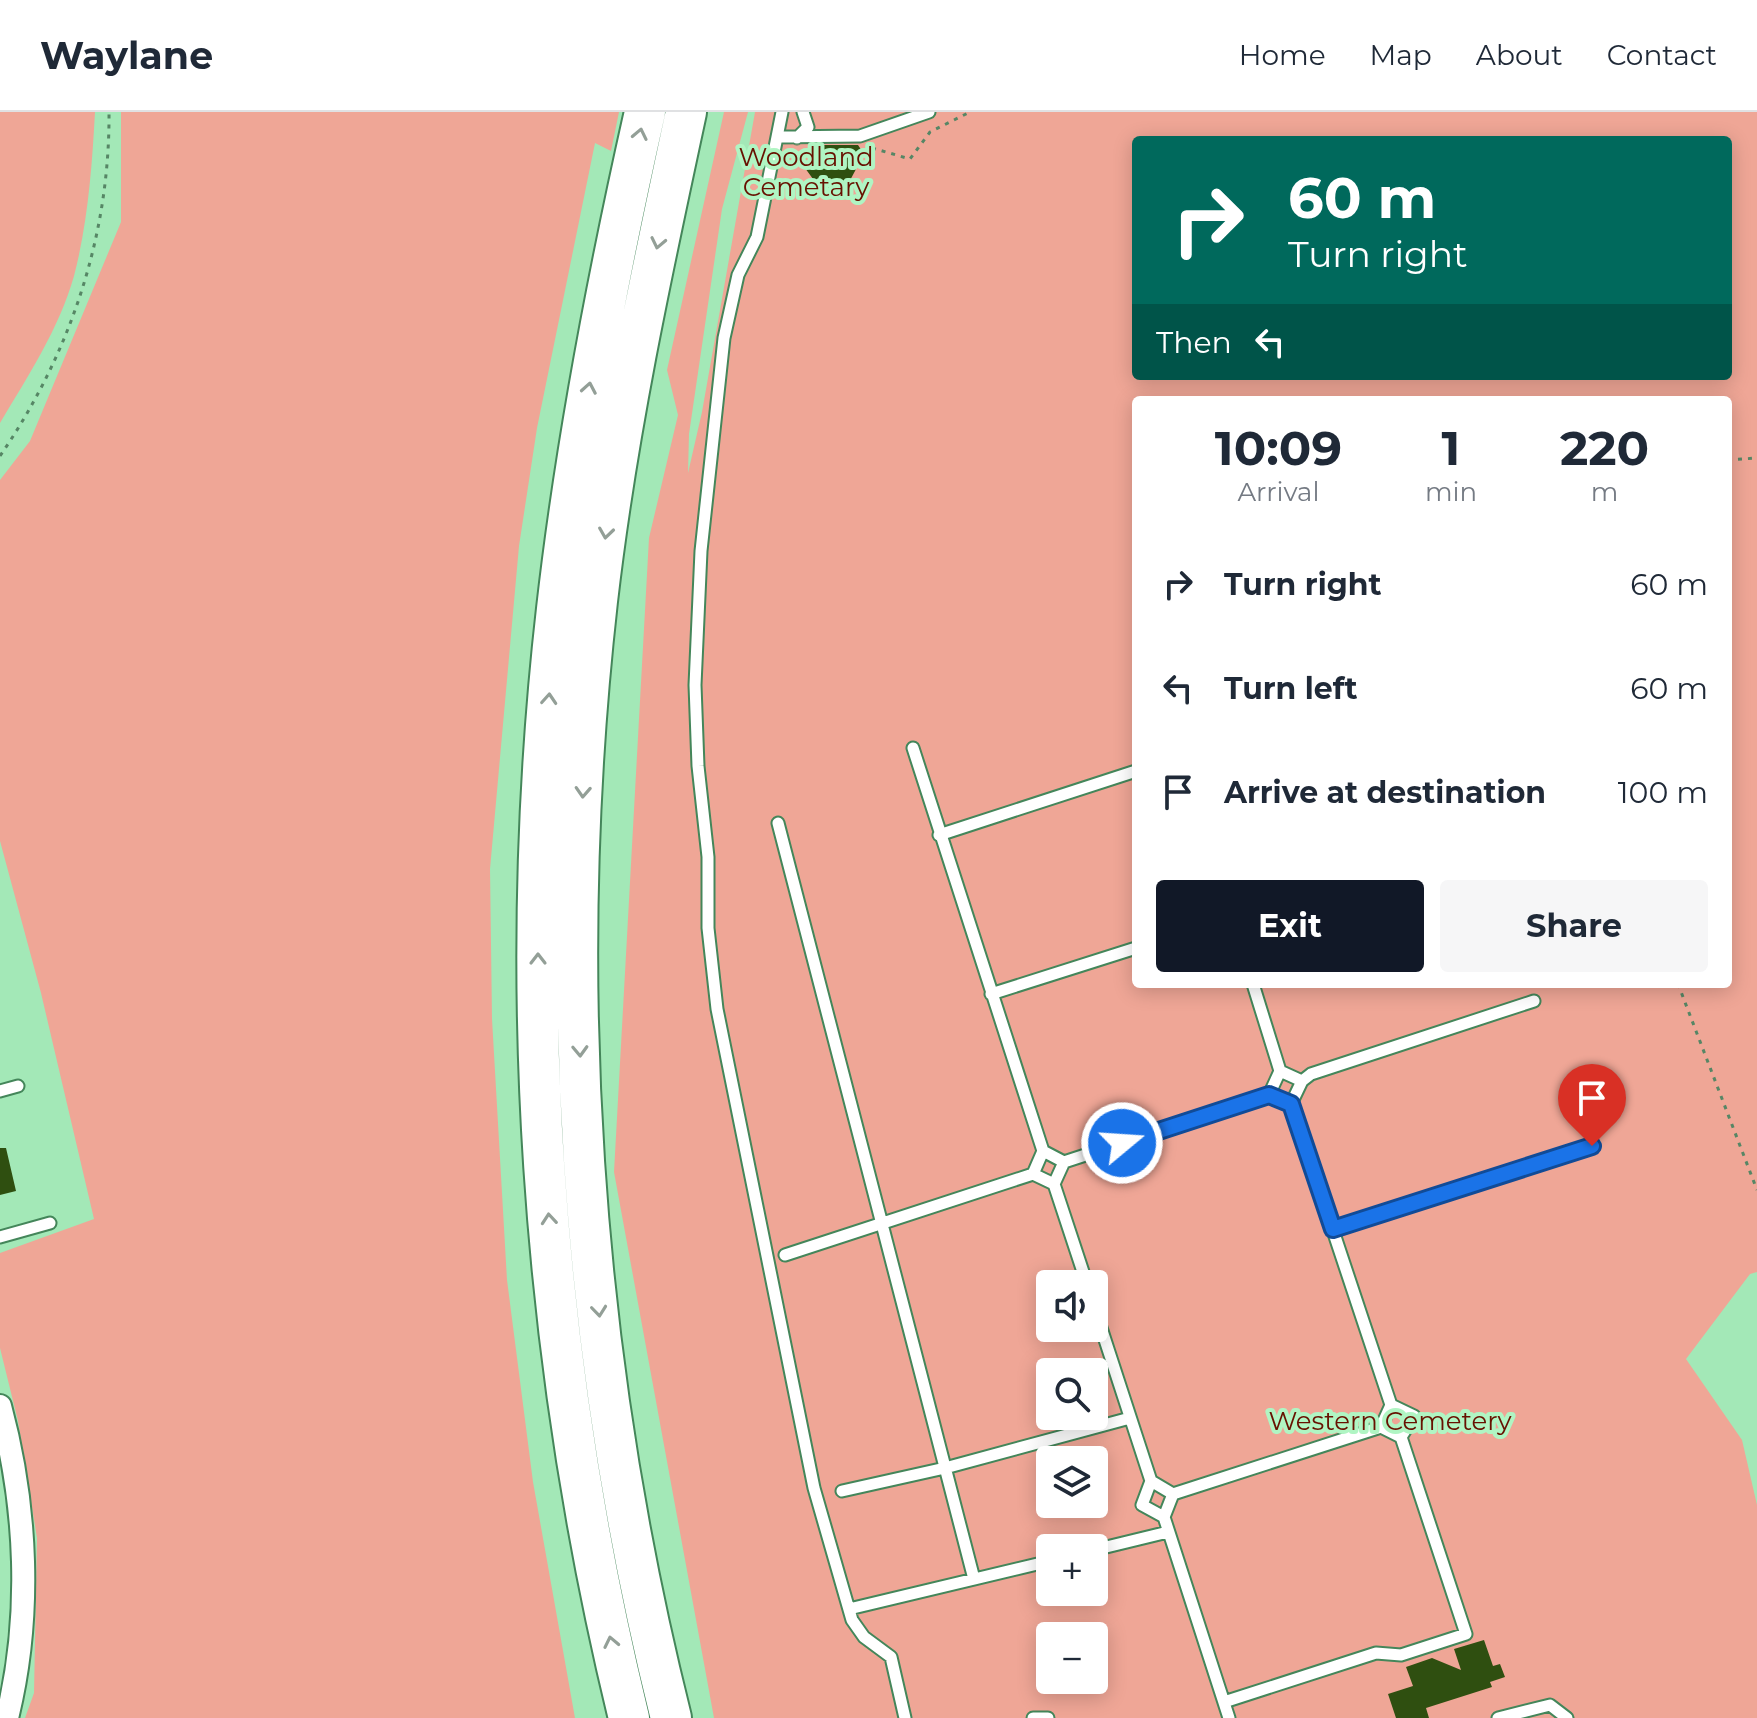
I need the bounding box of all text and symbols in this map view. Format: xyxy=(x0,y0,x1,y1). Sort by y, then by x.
text: Waylane xyxy=(40,32,213,79)
text: Home xyxy=(1239,38,1326,72)
text: Map xyxy=(1370,38,1432,72)
text: About xyxy=(1476,38,1563,72)
text: Contact xyxy=(1607,38,1717,72)
one-way arrow xyxy=(631,127,648,141)
park label: Woodland Cemetary xyxy=(738,141,874,203)
text: 60 m xyxy=(1288,164,1436,232)
icon: right xyxy=(1156,168,1260,272)
text: Turn right xyxy=(1288,232,1468,276)
one-way arrow xyxy=(650,236,667,249)
icon: left xyxy=(1248,320,1292,364)
text: Then xyxy=(1156,324,1232,361)
one-way arrow xyxy=(579,382,596,395)
text: 10:09 xyxy=(1215,419,1342,477)
text: 1 xyxy=(1442,419,1460,477)
text: 220 xyxy=(1560,419,1649,477)
text: Arrival xyxy=(1237,476,1319,508)
text: min xyxy=(1425,476,1477,508)
text: m xyxy=(1591,476,1618,508)
one-way arrow xyxy=(598,526,615,540)
icon: right xyxy=(1156,562,1200,606)
text: Turn right xyxy=(1224,566,1381,603)
text: 60 m xyxy=(1630,566,1708,603)
icon: left xyxy=(1156,666,1200,710)
text: Turn left xyxy=(1224,670,1357,707)
text: 60 m xyxy=(1630,670,1708,707)
one-way arrow xyxy=(540,693,557,706)
icon: arrive xyxy=(1156,770,1200,814)
text: Arrive at destination xyxy=(1224,774,1546,811)
text: 100 m xyxy=(1618,774,1708,811)
one-way arrow xyxy=(575,786,592,799)
button: Exit xyxy=(1156,880,1424,972)
button: Share xyxy=(1440,880,1708,972)
one-way arrow xyxy=(529,952,547,965)
one-way arrow xyxy=(572,1045,589,1058)
pin xyxy=(1558,1064,1626,1146)
icon: arrive xyxy=(1570,1076,1614,1120)
position arrow xyxy=(1080,1101,1164,1185)
one-way arrow xyxy=(540,1212,557,1225)
map controls xyxy=(1036,1270,1108,1694)
button: sound xyxy=(1036,1270,1108,1342)
one-way arrow xyxy=(590,1305,607,1318)
button: search xyxy=(1036,1358,1108,1430)
park label: Western Cemetery xyxy=(1268,1405,1513,1437)
button: layers xyxy=(1036,1446,1108,1518)
button: + xyxy=(1036,1534,1108,1606)
button: − xyxy=(1036,1622,1108,1694)
one-way arrow xyxy=(604,1635,621,1649)

